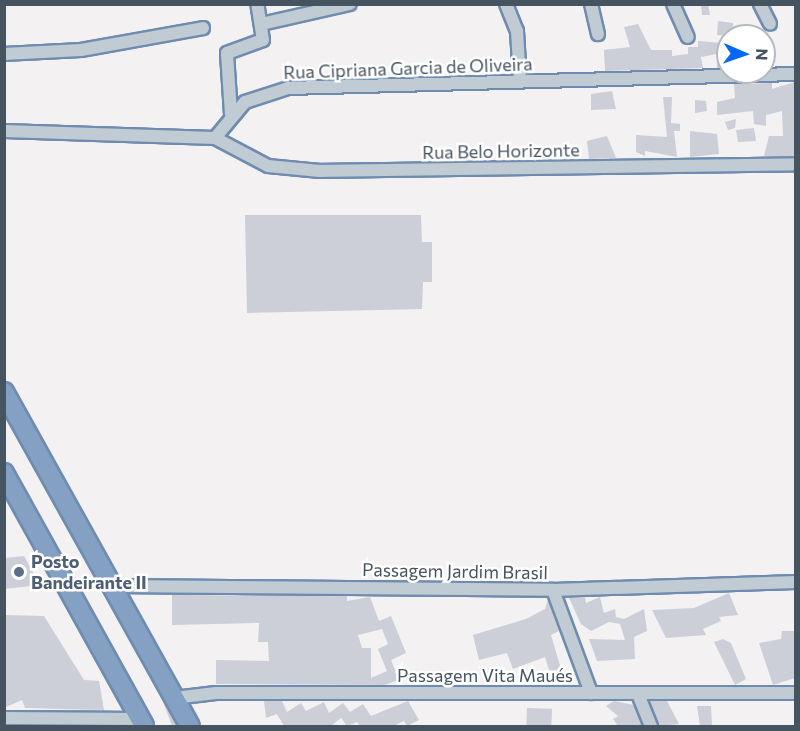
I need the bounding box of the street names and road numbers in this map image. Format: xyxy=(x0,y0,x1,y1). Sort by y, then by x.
street label: Rua Cipriana Garcia de Oliveira xyxy=(283,53,533,83)
street label: Rua Belo Horizonte xyxy=(422,139,580,163)
street label: Passagem Jardim Brasil xyxy=(362,559,548,583)
street label: Passagem Vita Maués xyxy=(397,664,573,686)

